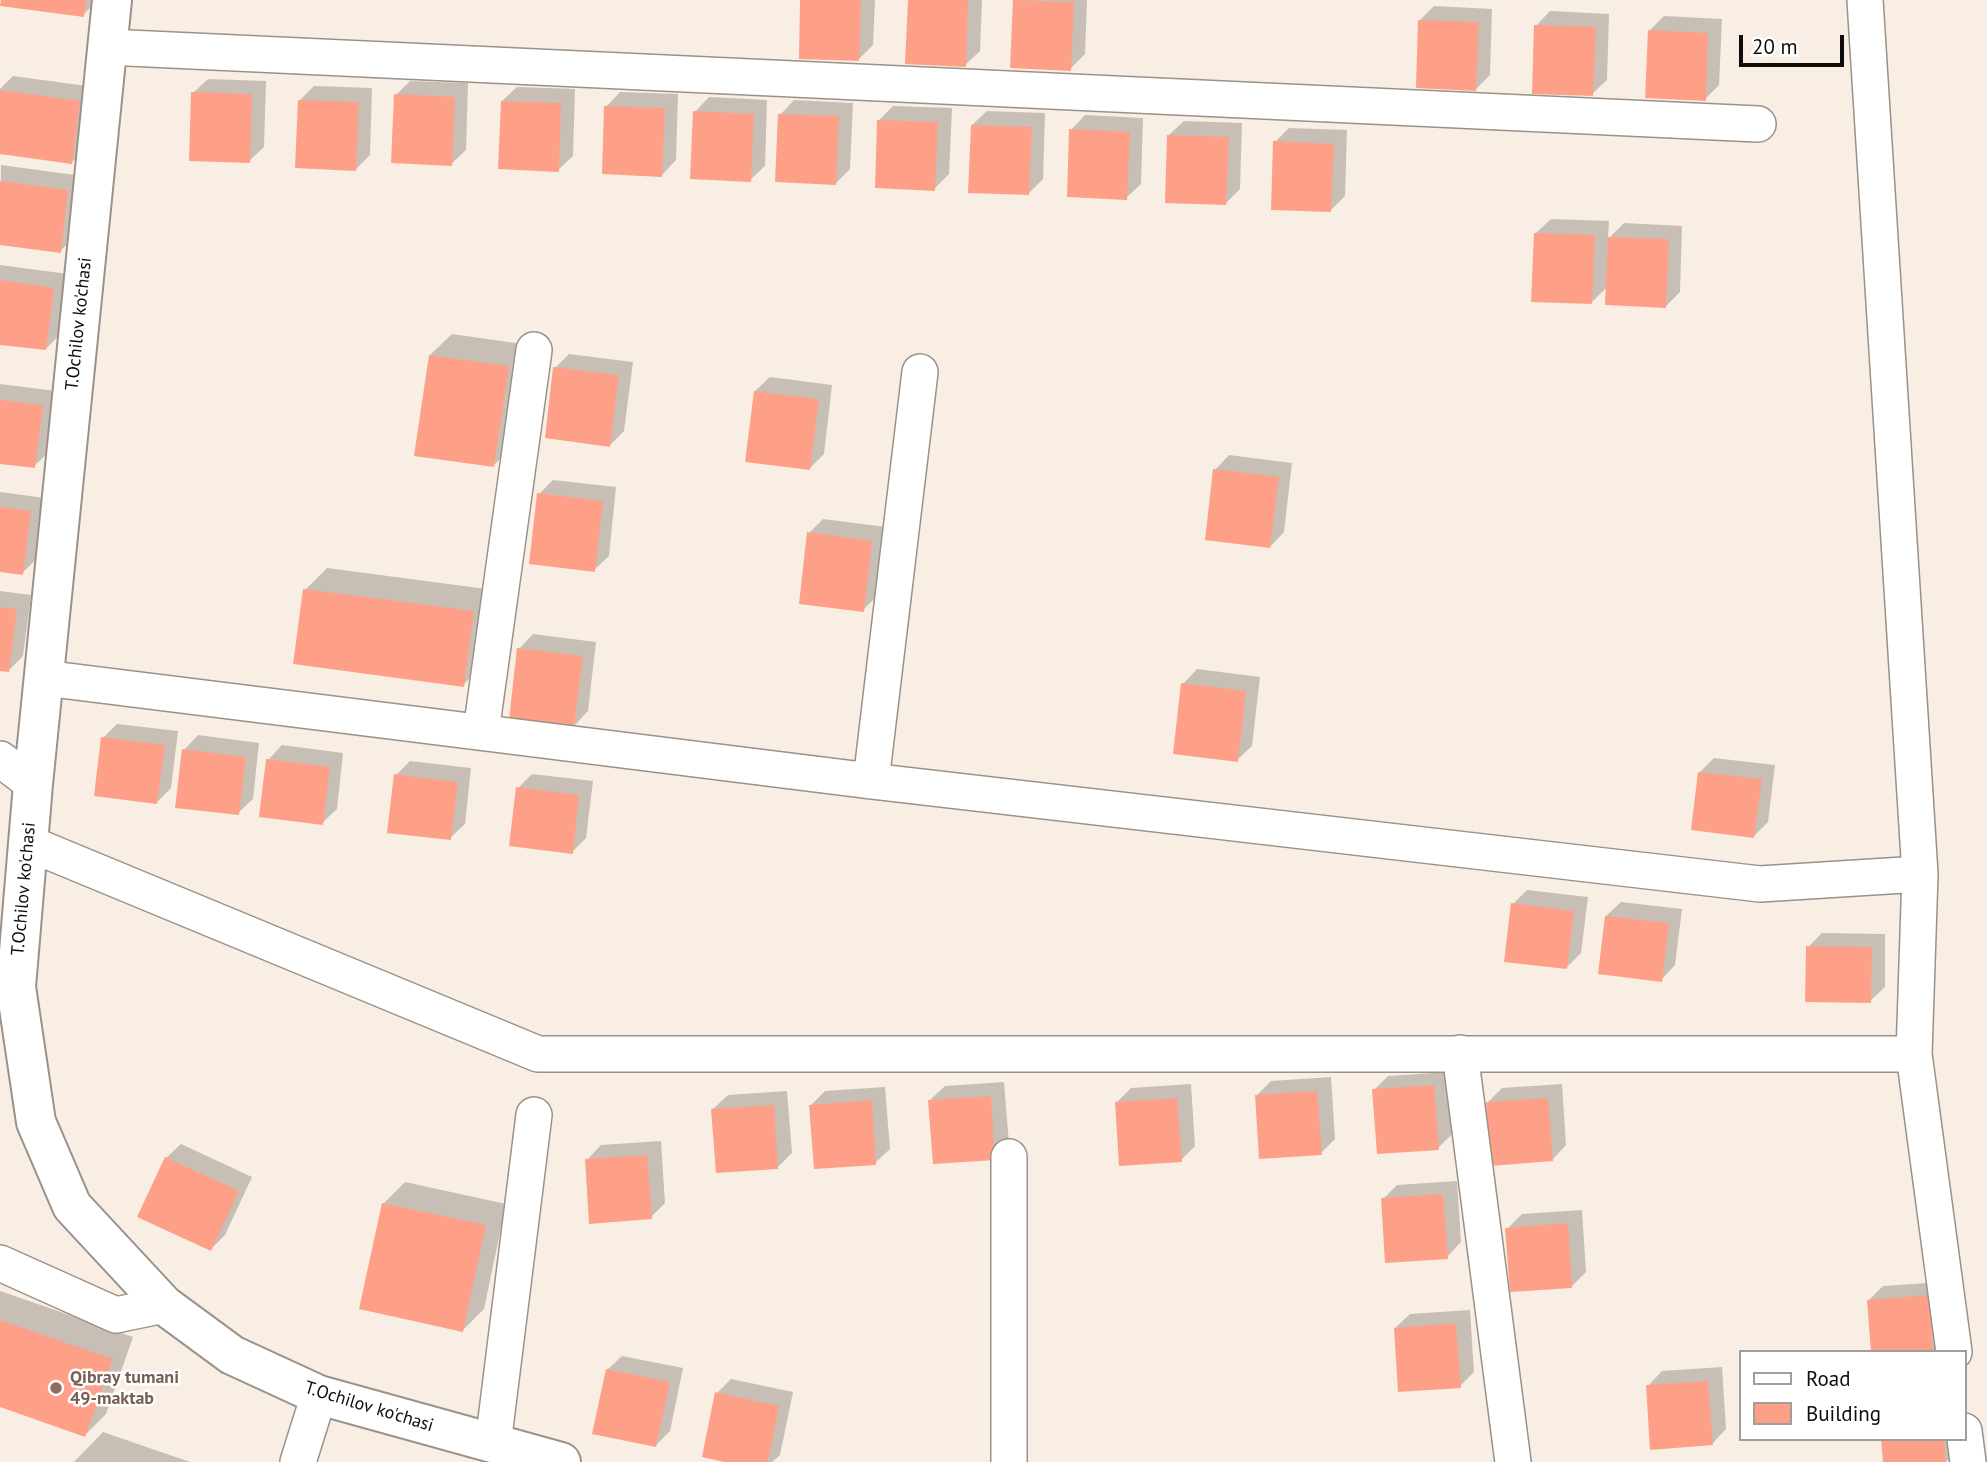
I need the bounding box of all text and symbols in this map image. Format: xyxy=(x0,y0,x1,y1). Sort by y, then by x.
scale bar xyxy=(1742,21,1847,65)
text: 20 m xyxy=(1752,33,1798,60)
street label: T.Ochilov ko'chasi xyxy=(61,256,97,392)
street label: T.Ochilov ko'chasi xyxy=(7,821,41,957)
legend xyxy=(1738,1350,1966,1441)
text: Road xyxy=(1806,1365,1850,1392)
place label: Qibray tumani 49-maktab xyxy=(70,1367,179,1410)
street label: T.Ochilov ko'chasi xyxy=(302,1377,436,1437)
marker: Qibray tumani 49-maktab xyxy=(48,1380,64,1396)
text: Building xyxy=(1806,1400,1881,1427)

